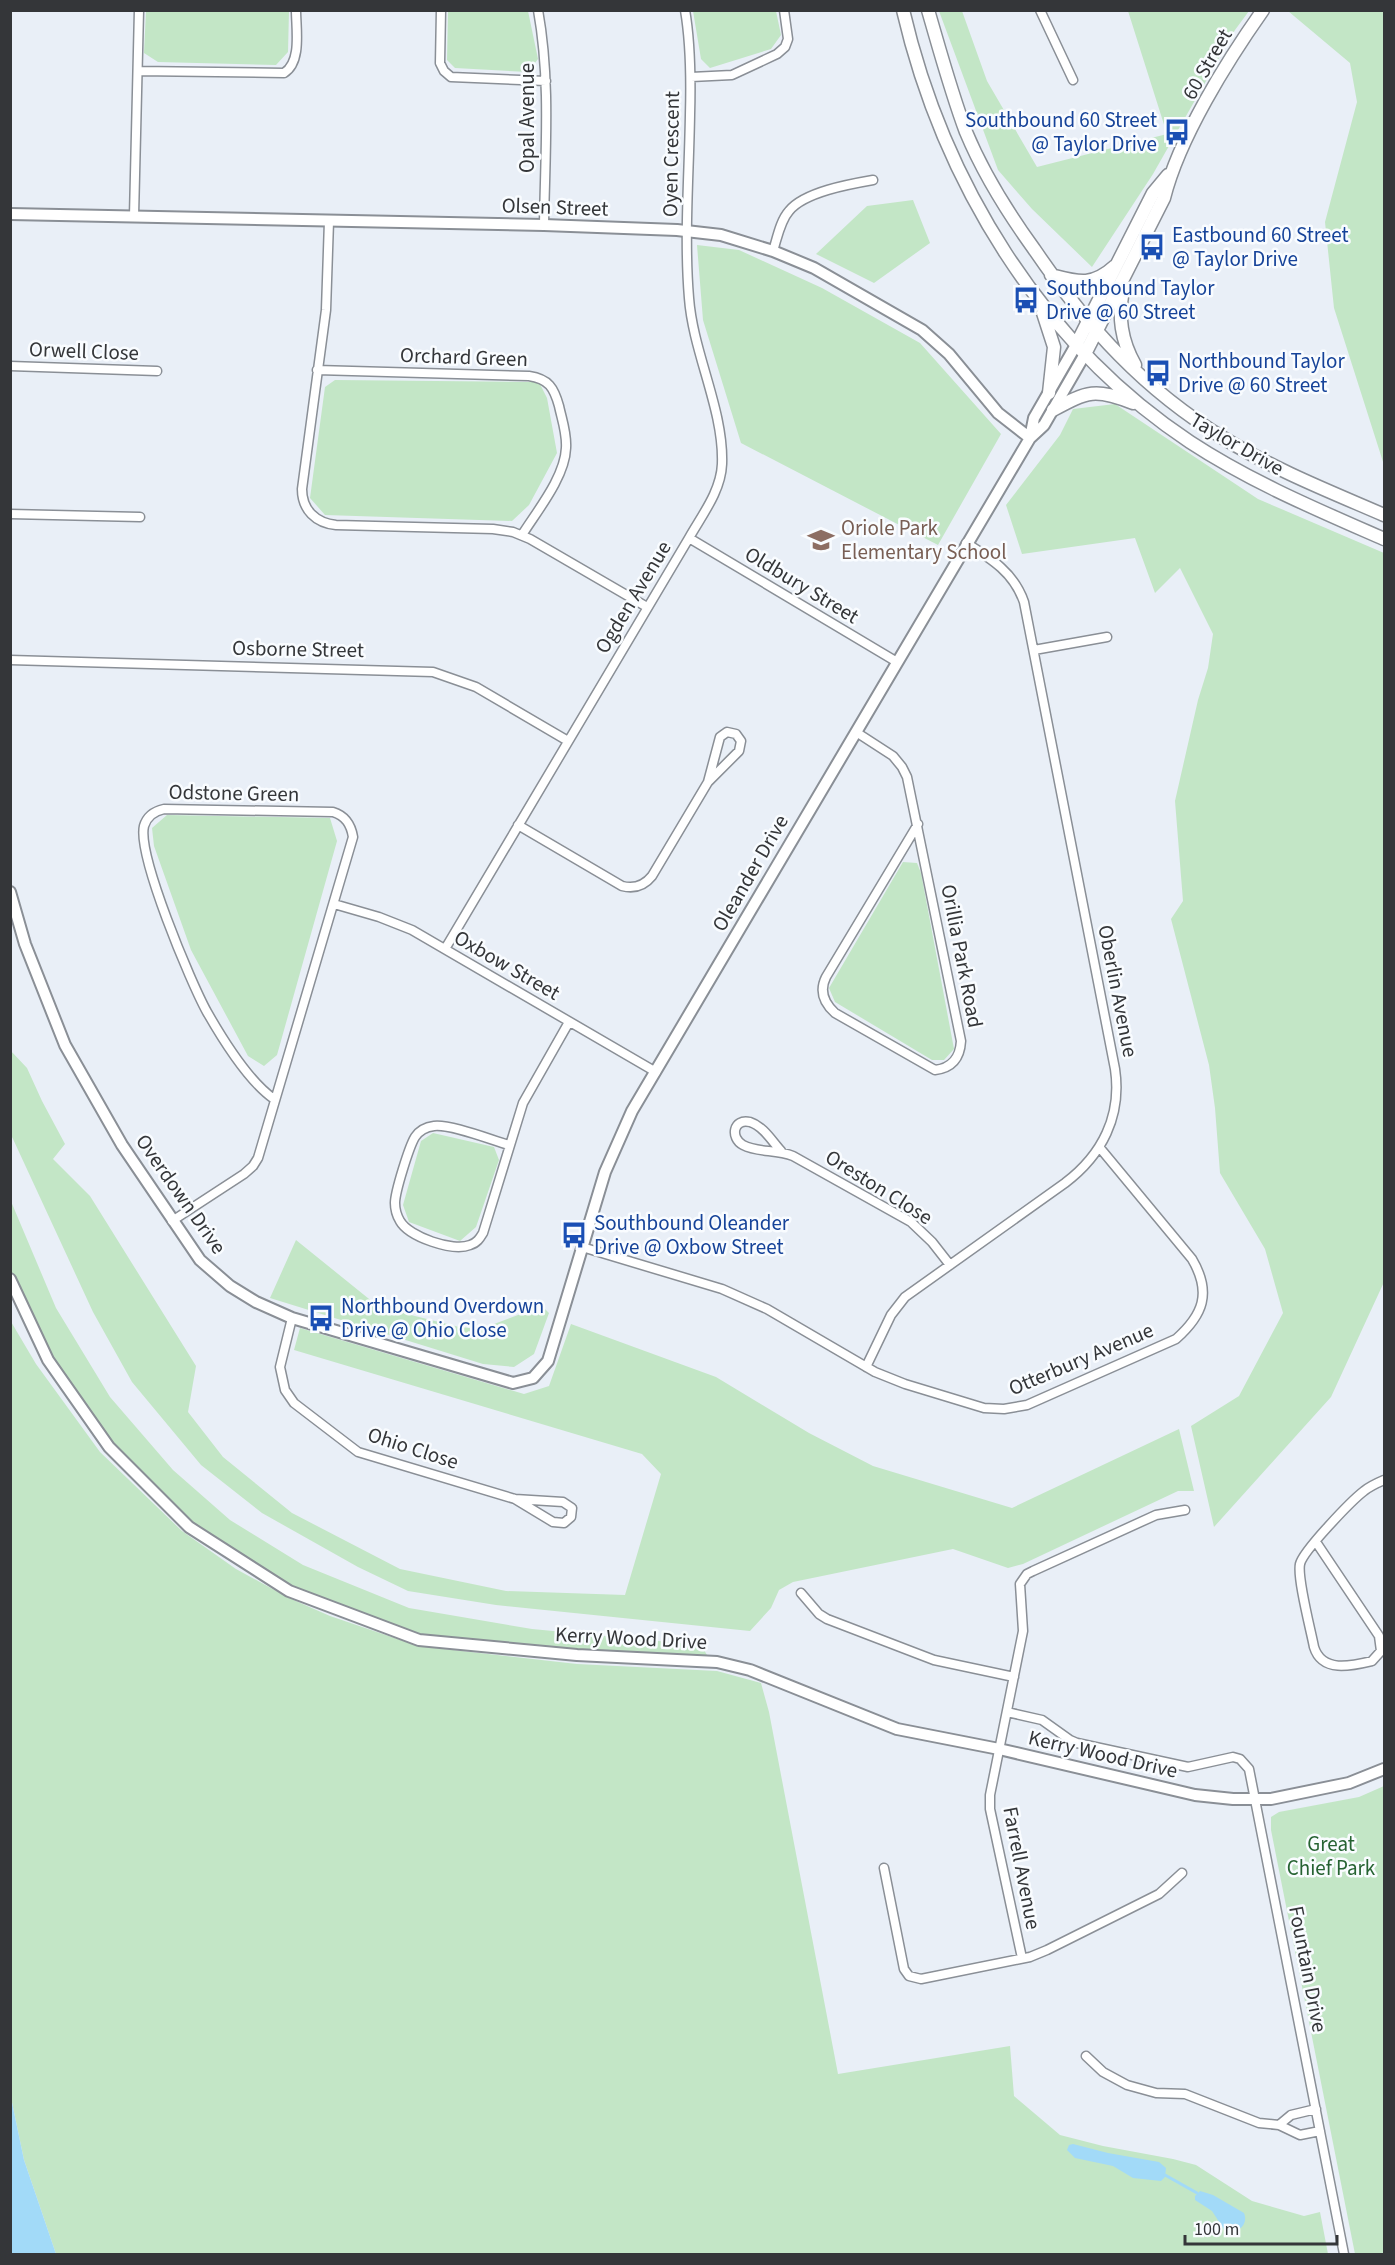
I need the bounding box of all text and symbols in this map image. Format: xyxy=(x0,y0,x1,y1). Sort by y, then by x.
street label: 60 Street xyxy=(1175,23,1239,105)
street label: Opal Avenue xyxy=(512,63,542,173)
street label: Oyen Crescent xyxy=(655,91,687,217)
place label: Southbound 60 Street @ Taylor Drive xyxy=(965,105,1157,159)
bus stop icon: Southbound 60 Street @ Taylor Drive xyxy=(1162,117,1192,147)
street label: Olsen Street xyxy=(501,190,609,224)
place label: Eastbound 60 Street @ Taylor Drive xyxy=(1172,220,1349,274)
bus stop icon: Eastbound 60 Street @ Taylor Drive xyxy=(1137,232,1167,262)
place label: Southbound Taylor Drive @ 60 Street xyxy=(1046,273,1215,327)
bus stop icon: Southbound Taylor Drive @ 60 Street xyxy=(1011,285,1041,315)
street label: Orwell Close xyxy=(29,334,139,368)
street label: Orchard Green xyxy=(400,340,528,374)
place label: Northbound Taylor Drive @ 60 Street xyxy=(1178,346,1345,400)
bus stop icon: Northbound Taylor Drive @ 60 Street xyxy=(1143,358,1173,388)
street label: Taylor Drive xyxy=(1185,405,1289,483)
place label: Oriole Park Elementary School xyxy=(841,513,1007,567)
school or university icon: Oriole Park Elementary School xyxy=(806,525,836,555)
street label: Ogden Avenue xyxy=(588,535,678,659)
street label: Oldbury Street xyxy=(739,539,865,631)
street label: Osborne Street xyxy=(232,633,364,665)
street label: Odstone Green xyxy=(168,777,300,809)
street label: Oleander Drive xyxy=(704,809,796,937)
street label: Orillia Park Road xyxy=(933,882,991,1030)
street label: Oberlin Avenue xyxy=(1090,922,1146,1060)
street label: Oxbow Street xyxy=(448,923,566,1007)
street label: Overdown Drive xyxy=(128,1128,234,1260)
street label: Oreston Close xyxy=(819,1142,939,1232)
place label: Southbound Oleander Drive @ Oxbow Street xyxy=(594,1208,790,1262)
bus stop icon: Southbound Oleander Drive @ Oxbow Street xyxy=(559,1220,589,1250)
place label: Northbound Overdown Drive @ Ohio Close xyxy=(341,1291,544,1345)
bus stop icon: Northbound Overdown Drive @ Ohio Close xyxy=(306,1303,336,1333)
street label: Otterbury Avenue xyxy=(1004,1315,1158,1403)
street label: Ohio Close xyxy=(364,1419,462,1477)
street label: Kerry Wood Drive xyxy=(554,1619,708,1657)
street label: Kerry Wood Drive xyxy=(1025,1722,1181,1786)
street label: Farrell Avenue xyxy=(995,1804,1049,1932)
park label: Great Chief Park xyxy=(1287,1829,1376,1883)
street label: Fountain Drive xyxy=(1281,1903,1335,2035)
scale bar xyxy=(1185,2208,1336,2246)
text: 100 m xyxy=(1194,2217,1239,2242)

